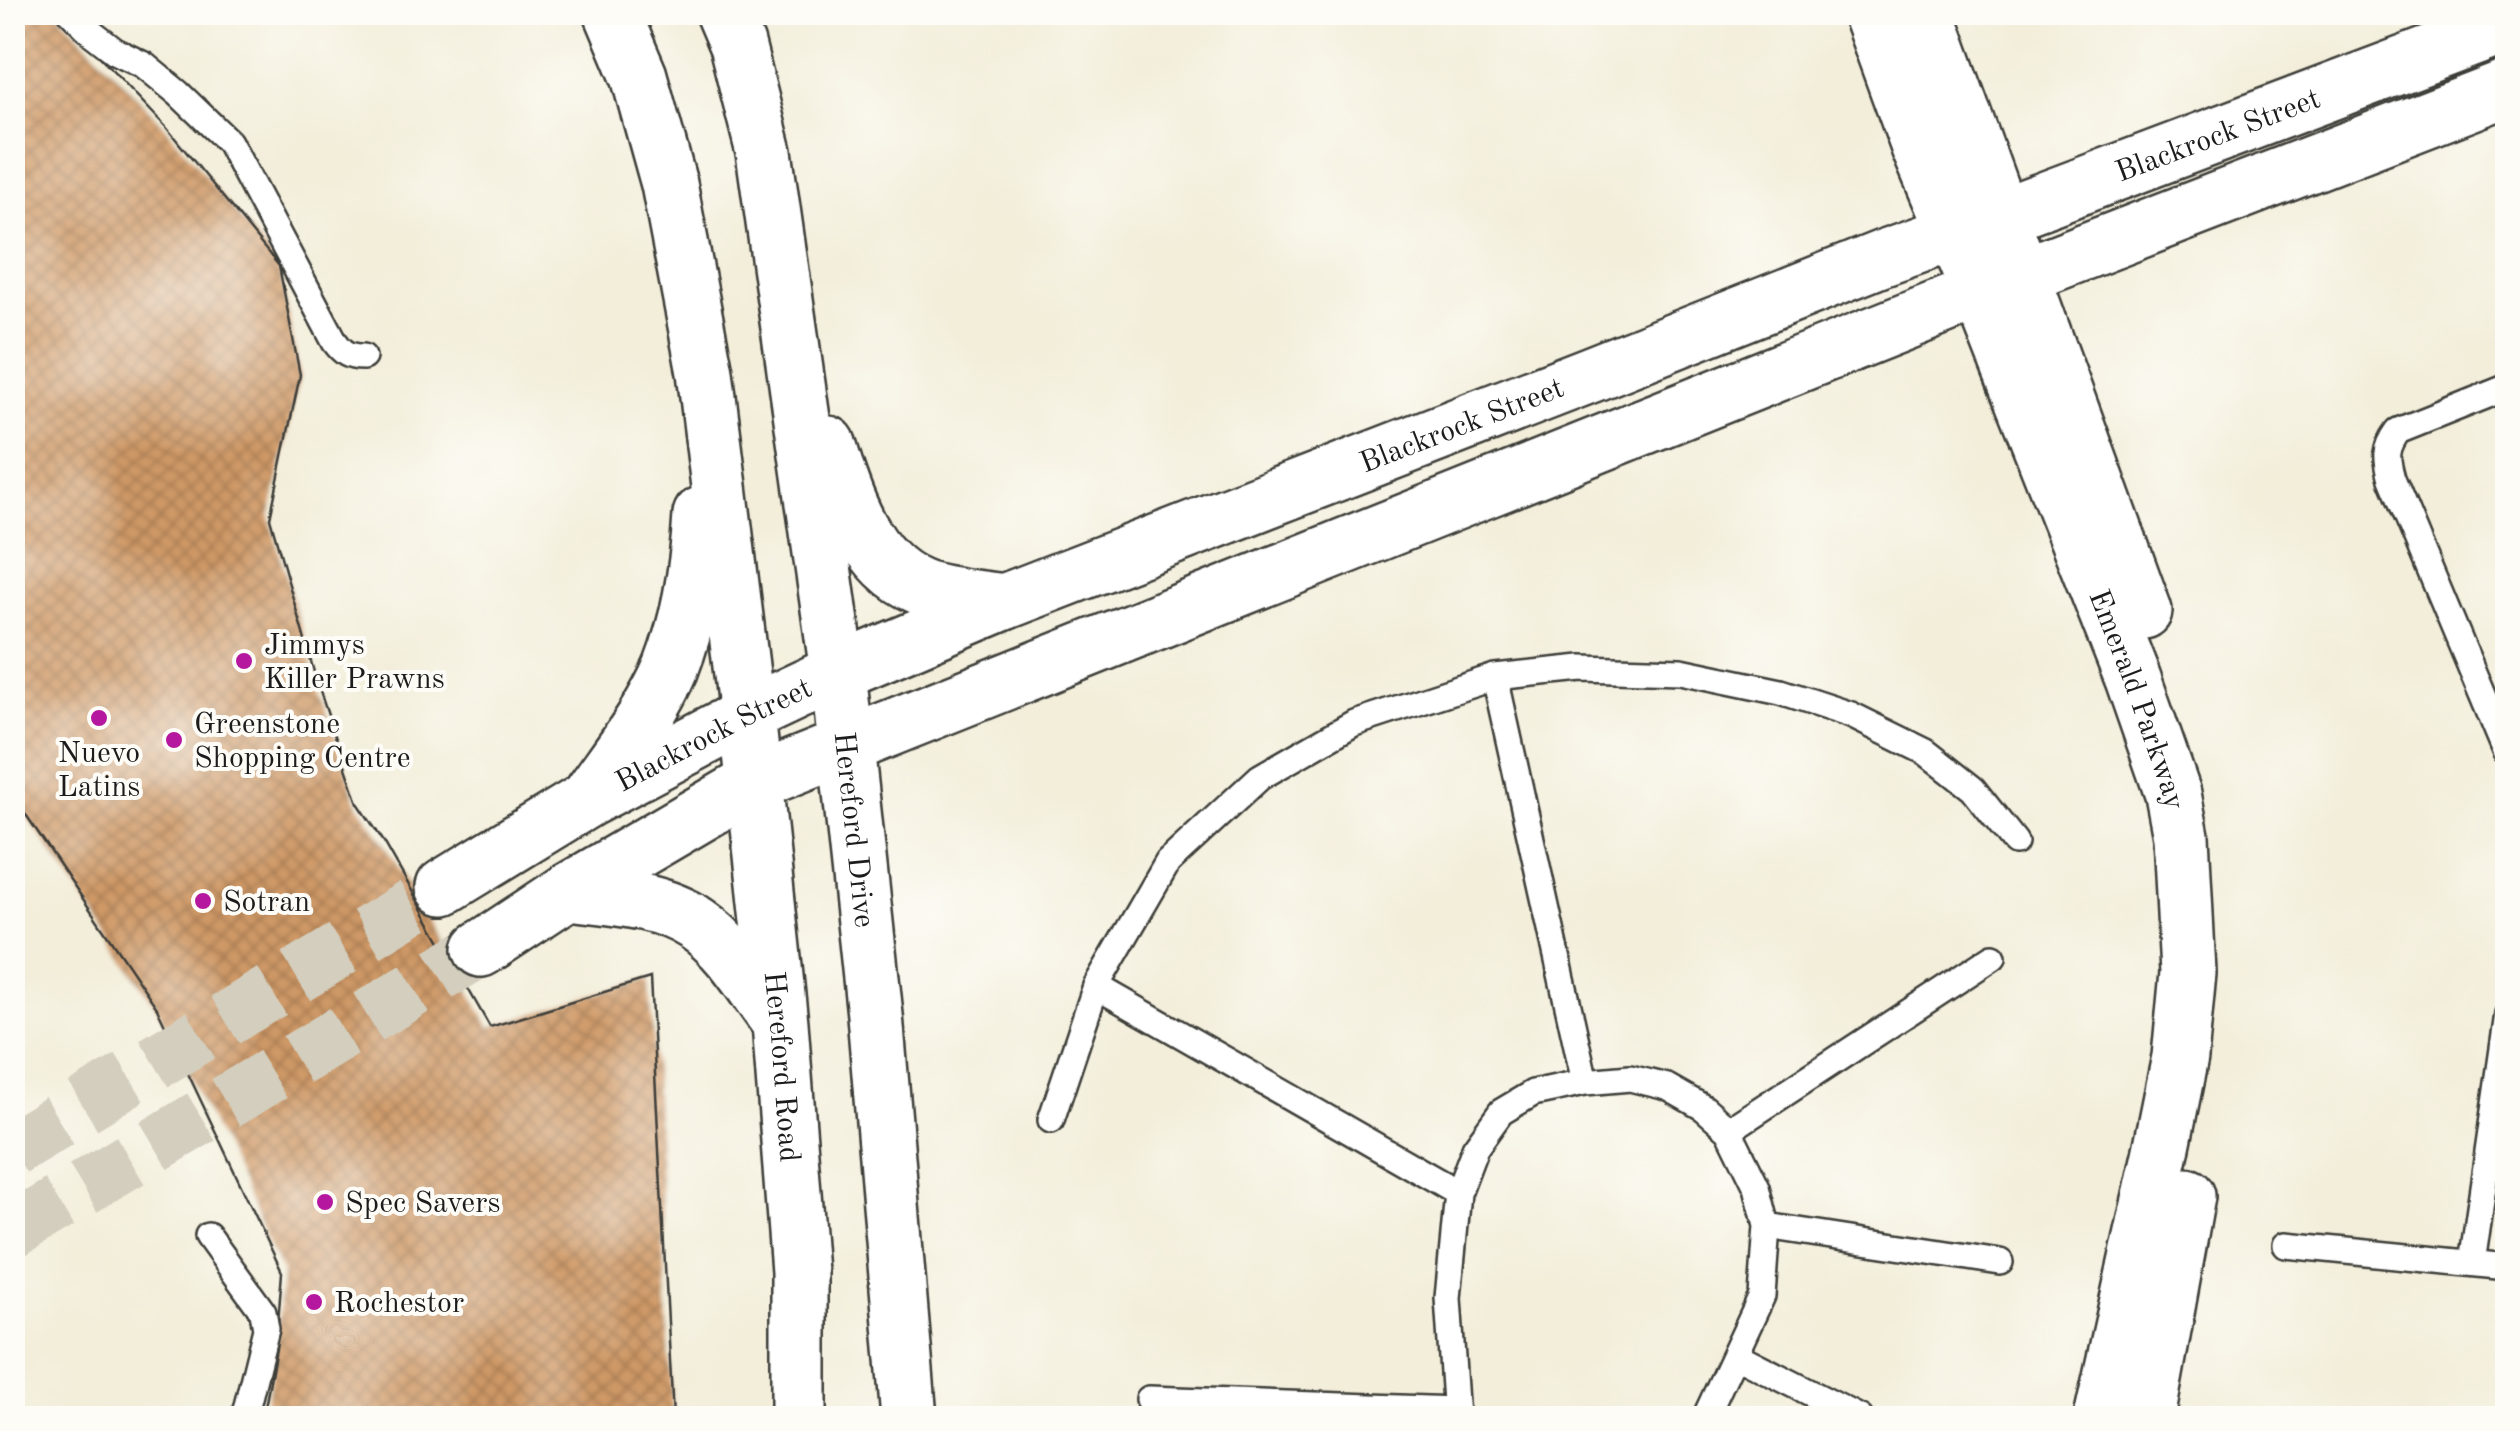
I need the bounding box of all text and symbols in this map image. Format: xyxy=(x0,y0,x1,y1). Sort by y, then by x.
street label: Blackrock Street xyxy=(2112,84,2325,189)
street label: Blackrock Street xyxy=(1356,373,1568,480)
street label: Emerald Parkway xyxy=(2082,586,2189,812)
place label: Jimmys Killer Prawns xyxy=(264,631,445,695)
marker: Jimmys Killer Prawns xyxy=(233,650,255,672)
street label: Blackrock Street xyxy=(611,674,817,799)
marker: Nuevo Latins xyxy=(88,707,110,729)
place label: Greenstone Shopping Centre xyxy=(194,710,410,774)
marker: Greenstone Shopping Centre xyxy=(163,729,185,751)
street label: Hereford Drive xyxy=(828,730,878,929)
place label: Nuevo Latins xyxy=(58,739,140,803)
place label: Sotran xyxy=(223,888,310,918)
marker: Sotran xyxy=(192,890,214,912)
street label: Hereford Road xyxy=(758,970,804,1163)
place label: Spec Savers xyxy=(345,1189,500,1219)
marker: Spec Savers xyxy=(314,1191,336,1213)
place label: Rochestor xyxy=(334,1289,464,1319)
marker: Rochestor xyxy=(303,1291,325,1313)

